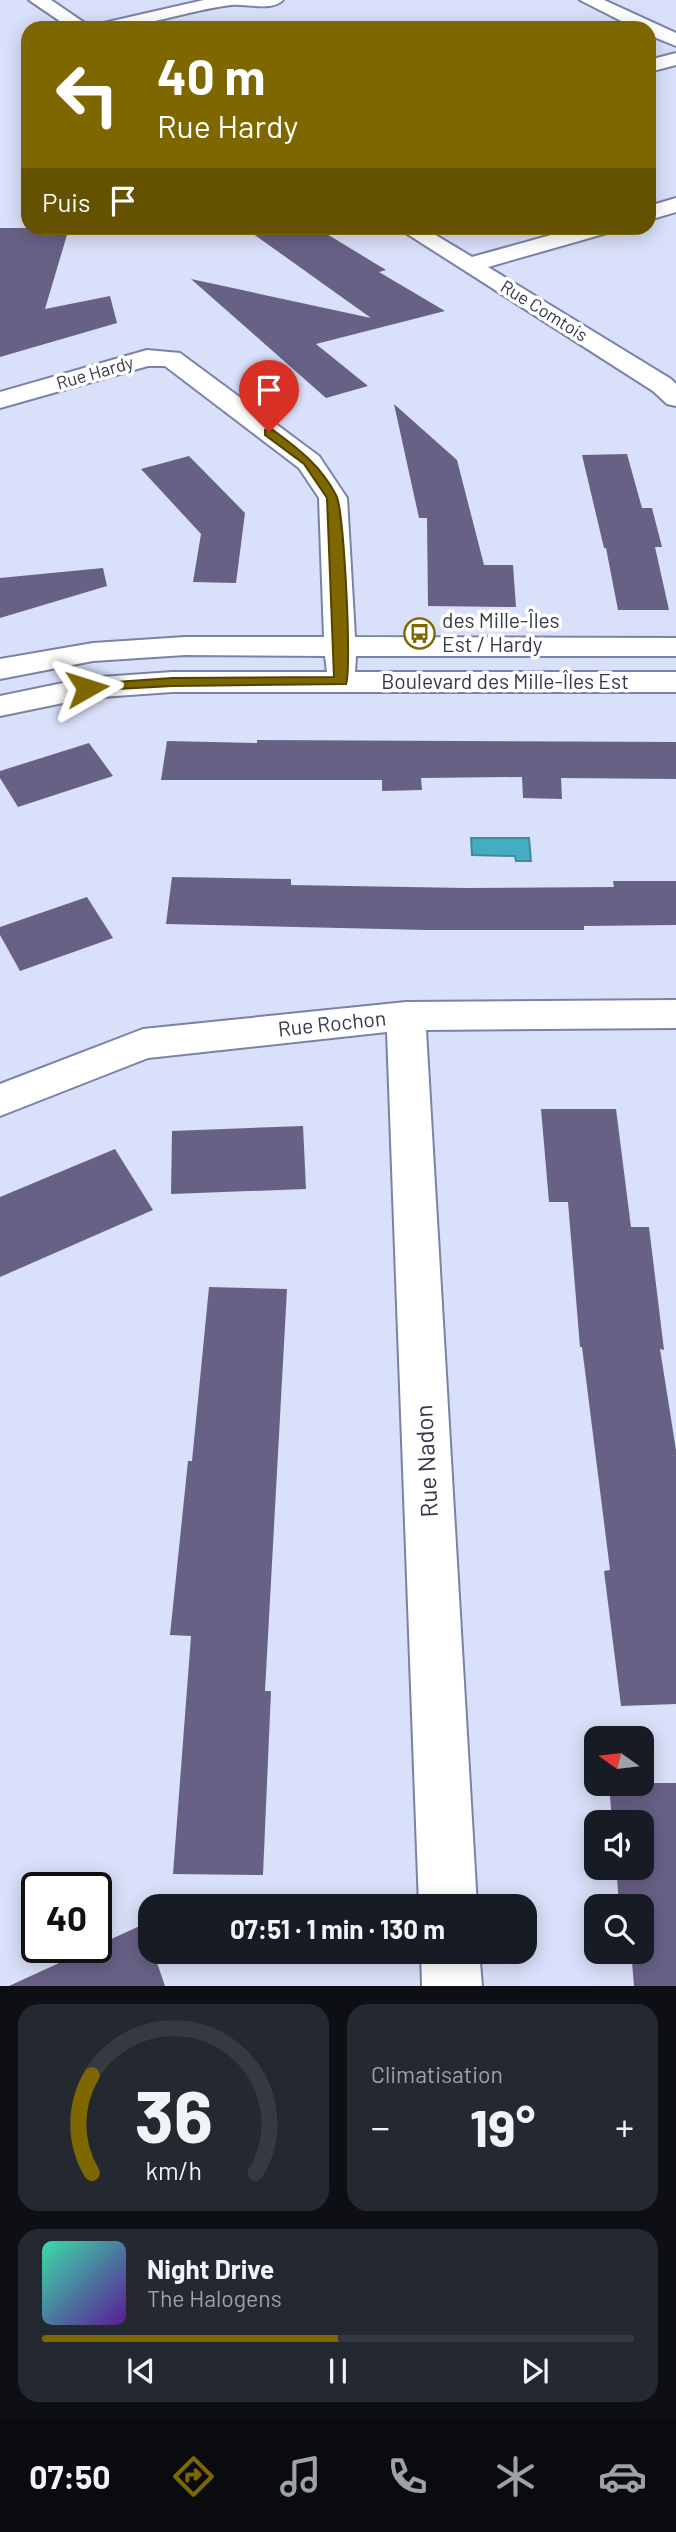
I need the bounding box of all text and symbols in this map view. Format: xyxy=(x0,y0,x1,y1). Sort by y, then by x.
text: 40 m xyxy=(157,46,265,105)
icon: left xyxy=(42,49,133,140)
text: Rue Hardy xyxy=(157,106,298,144)
icon: arrive xyxy=(104,182,142,220)
text: Puis xyxy=(42,186,90,217)
street label: Rue Comtois xyxy=(497,275,592,346)
street label: Rue Hardy xyxy=(54,351,136,394)
pin xyxy=(239,360,299,432)
icon: arrive xyxy=(250,371,288,409)
place label: des Mille-Îles Est / Hardy xyxy=(442,607,560,656)
bus stop icon: des Mille-Îles Est / Hardy xyxy=(402,616,436,650)
position arrow xyxy=(50,651,124,725)
street label: Boulevard des Mille-Îles Est xyxy=(381,668,629,693)
street label: Rue Rochon xyxy=(277,1004,387,1041)
street label: Rue Nadon xyxy=(408,1404,443,1518)
north arrow xyxy=(584,1726,654,1796)
map controls xyxy=(584,1726,654,1964)
button: sound xyxy=(584,1810,654,1880)
speed limit sign: 40 xyxy=(21,1872,112,1963)
button: search xyxy=(584,1894,654,1964)
text: 07:51 · 1 min · 130 m xyxy=(230,1913,445,1944)
text: Climatisation xyxy=(371,2060,503,2088)
text: 36 xyxy=(134,2071,213,2159)
text: 19° xyxy=(470,2095,535,2157)
text: − xyxy=(371,2103,390,2149)
text: + xyxy=(615,2103,634,2149)
text: km/h xyxy=(145,2155,202,2185)
text: Night Drive xyxy=(147,2253,274,2284)
text: The Halogens xyxy=(147,2284,282,2312)
icon: previous xyxy=(122,2352,160,2390)
icon: pause xyxy=(319,2352,357,2390)
icon: next xyxy=(516,2352,554,2390)
icon: directions xyxy=(169,2452,218,2501)
icon: music xyxy=(276,2452,325,2501)
icon: phone xyxy=(383,2452,432,2501)
icon: climate xyxy=(491,2452,540,2501)
icon: car xyxy=(598,2452,647,2501)
text: 07:50 xyxy=(29,2457,110,2495)

